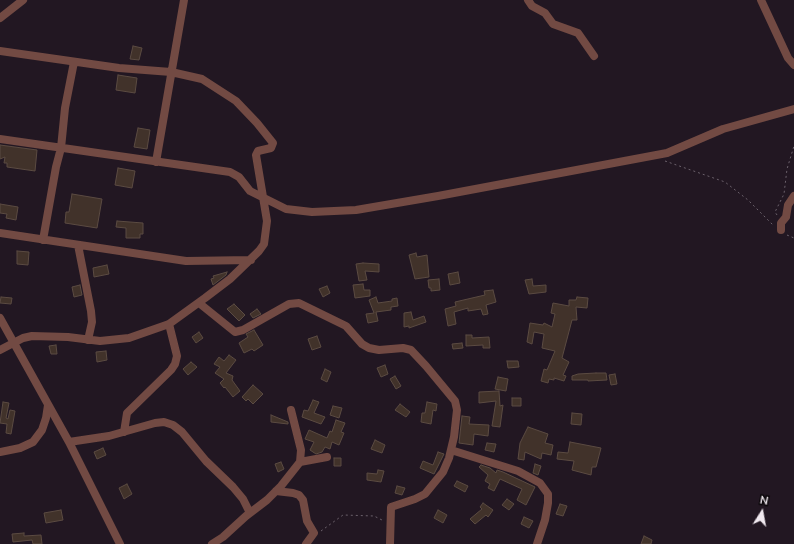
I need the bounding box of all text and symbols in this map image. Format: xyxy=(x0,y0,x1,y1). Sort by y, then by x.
north arrow xyxy=(742,492,782,532)
text: N xyxy=(759,493,770,508)

